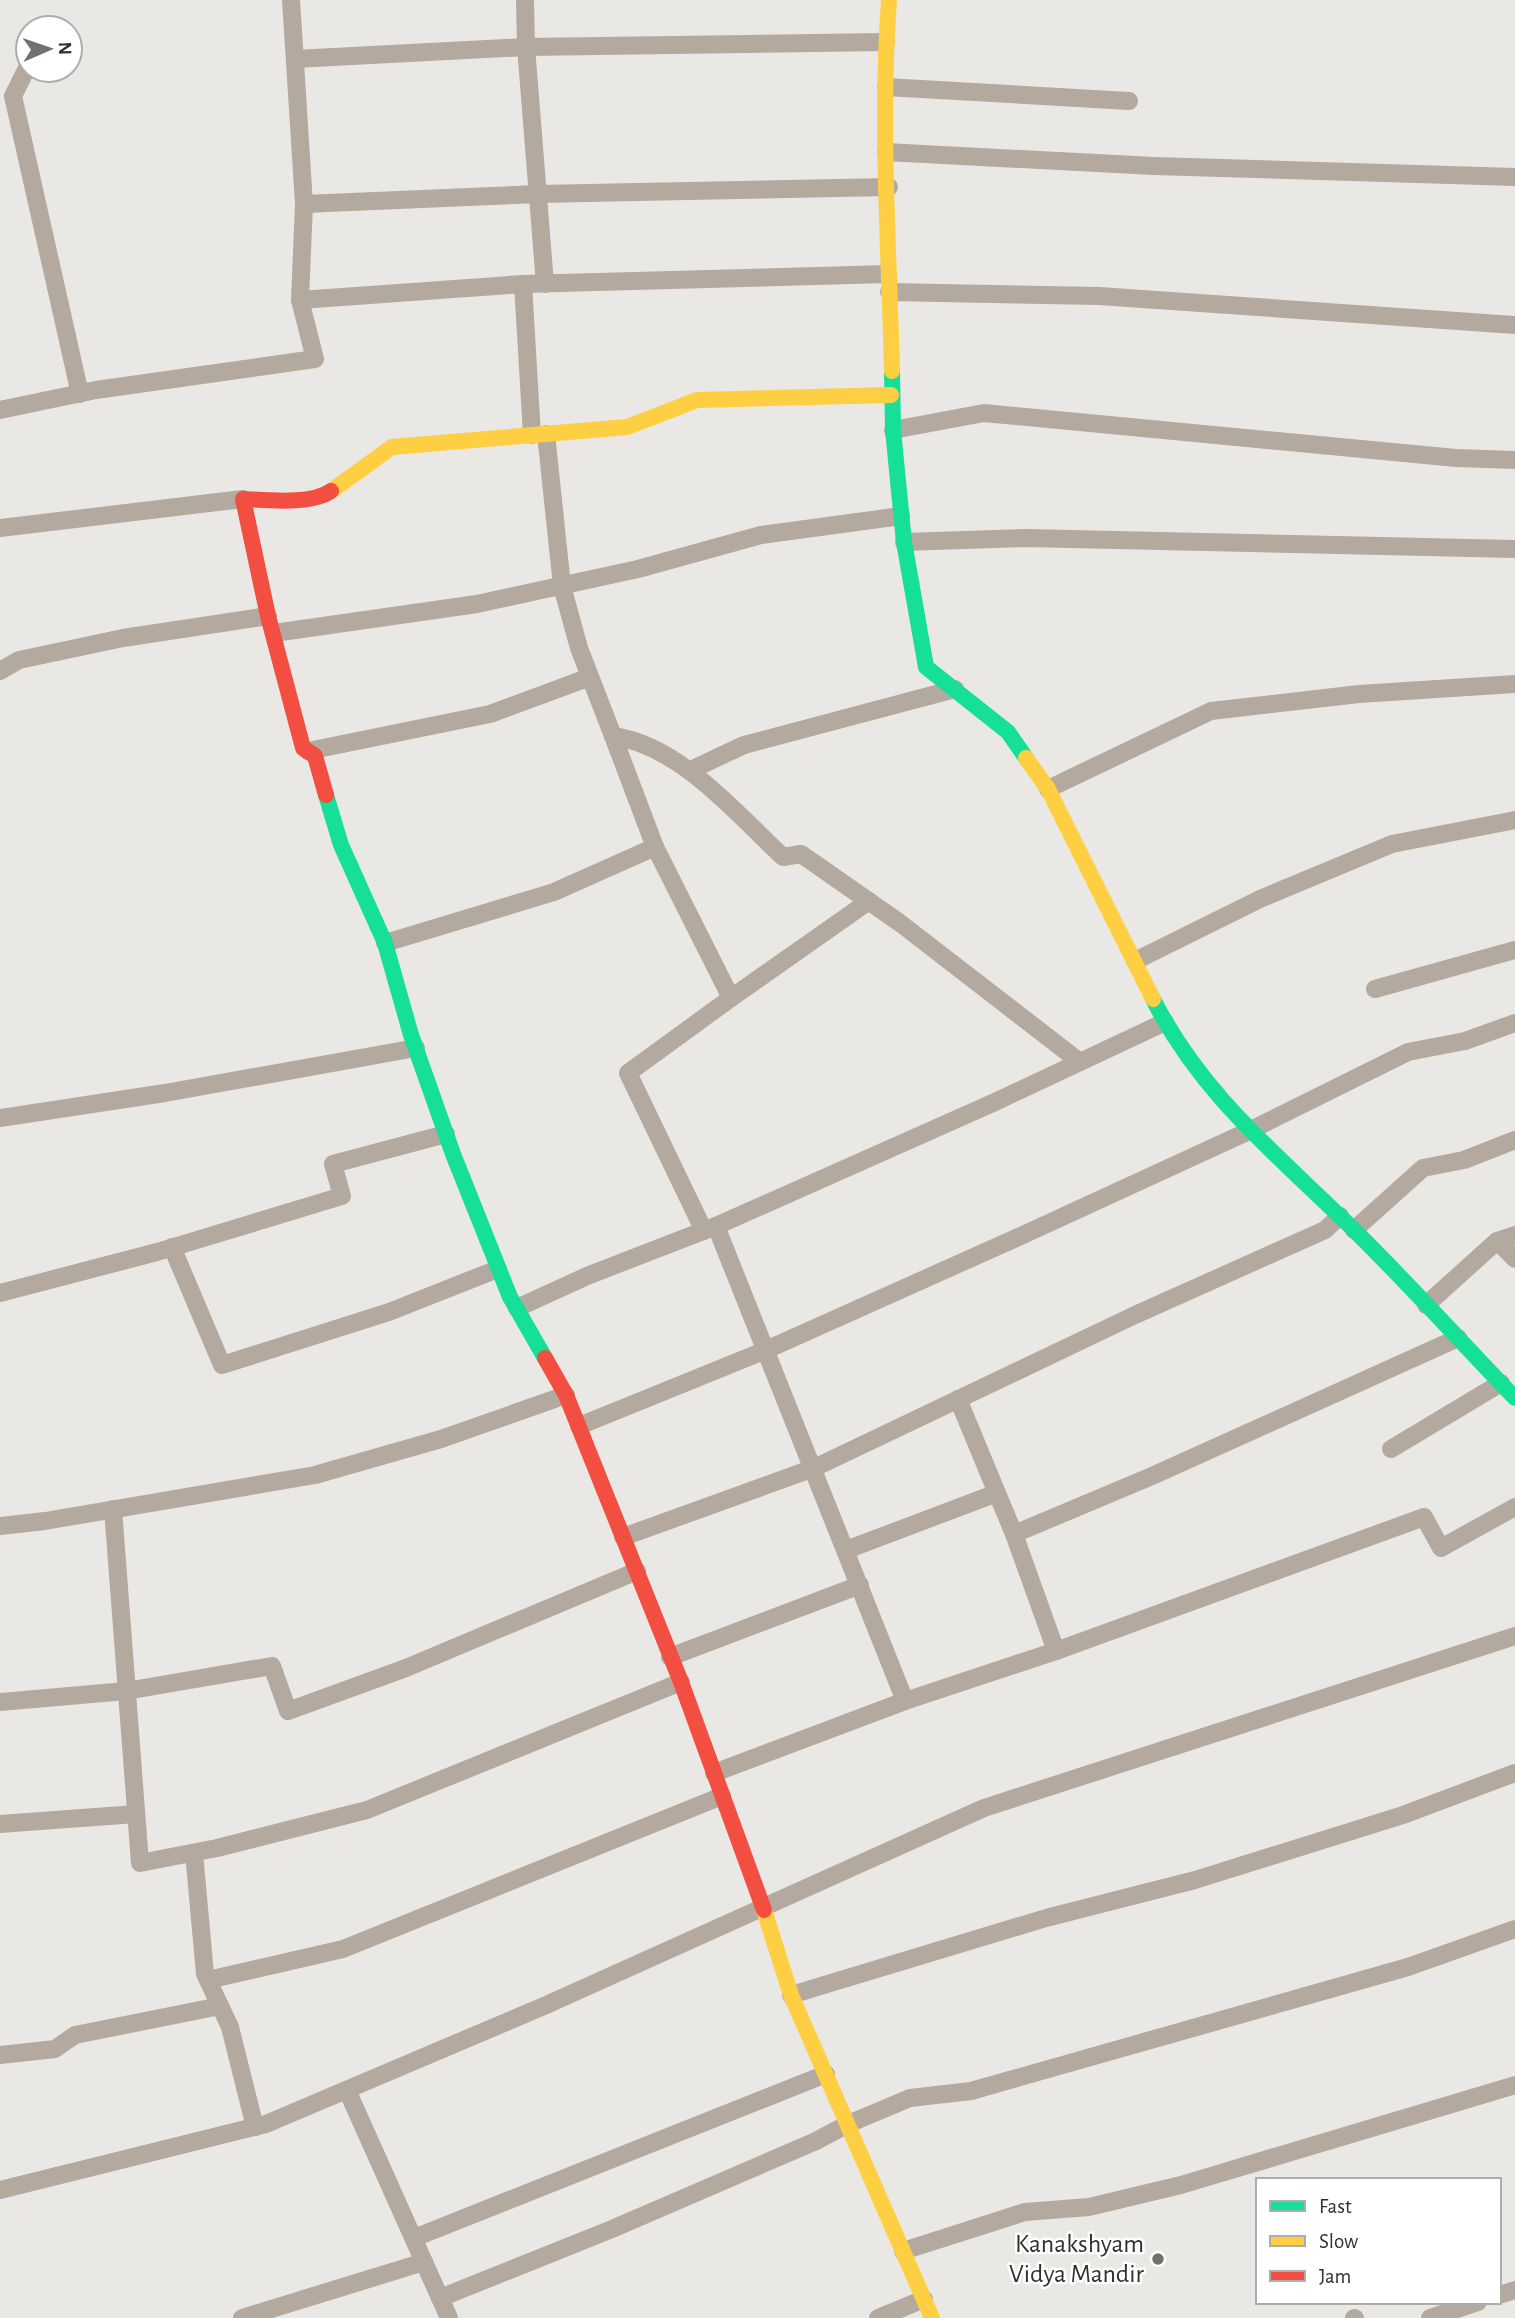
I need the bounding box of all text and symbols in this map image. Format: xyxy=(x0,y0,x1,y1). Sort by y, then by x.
north arrow xyxy=(14,14,84,84)
text: N xyxy=(55,42,74,55)
legend xyxy=(1256,2178,1501,2304)
text: Fast xyxy=(1319,2196,1352,2217)
place label: Kanakshyam Vidya Mandir xyxy=(1009,2231,1145,2287)
text: Slow xyxy=(1319,2231,1358,2252)
marker: Kanakshyam Vidya Mandir xyxy=(1150,2251,1166,2267)
text: Jam xyxy=(1319,2266,1351,2287)

